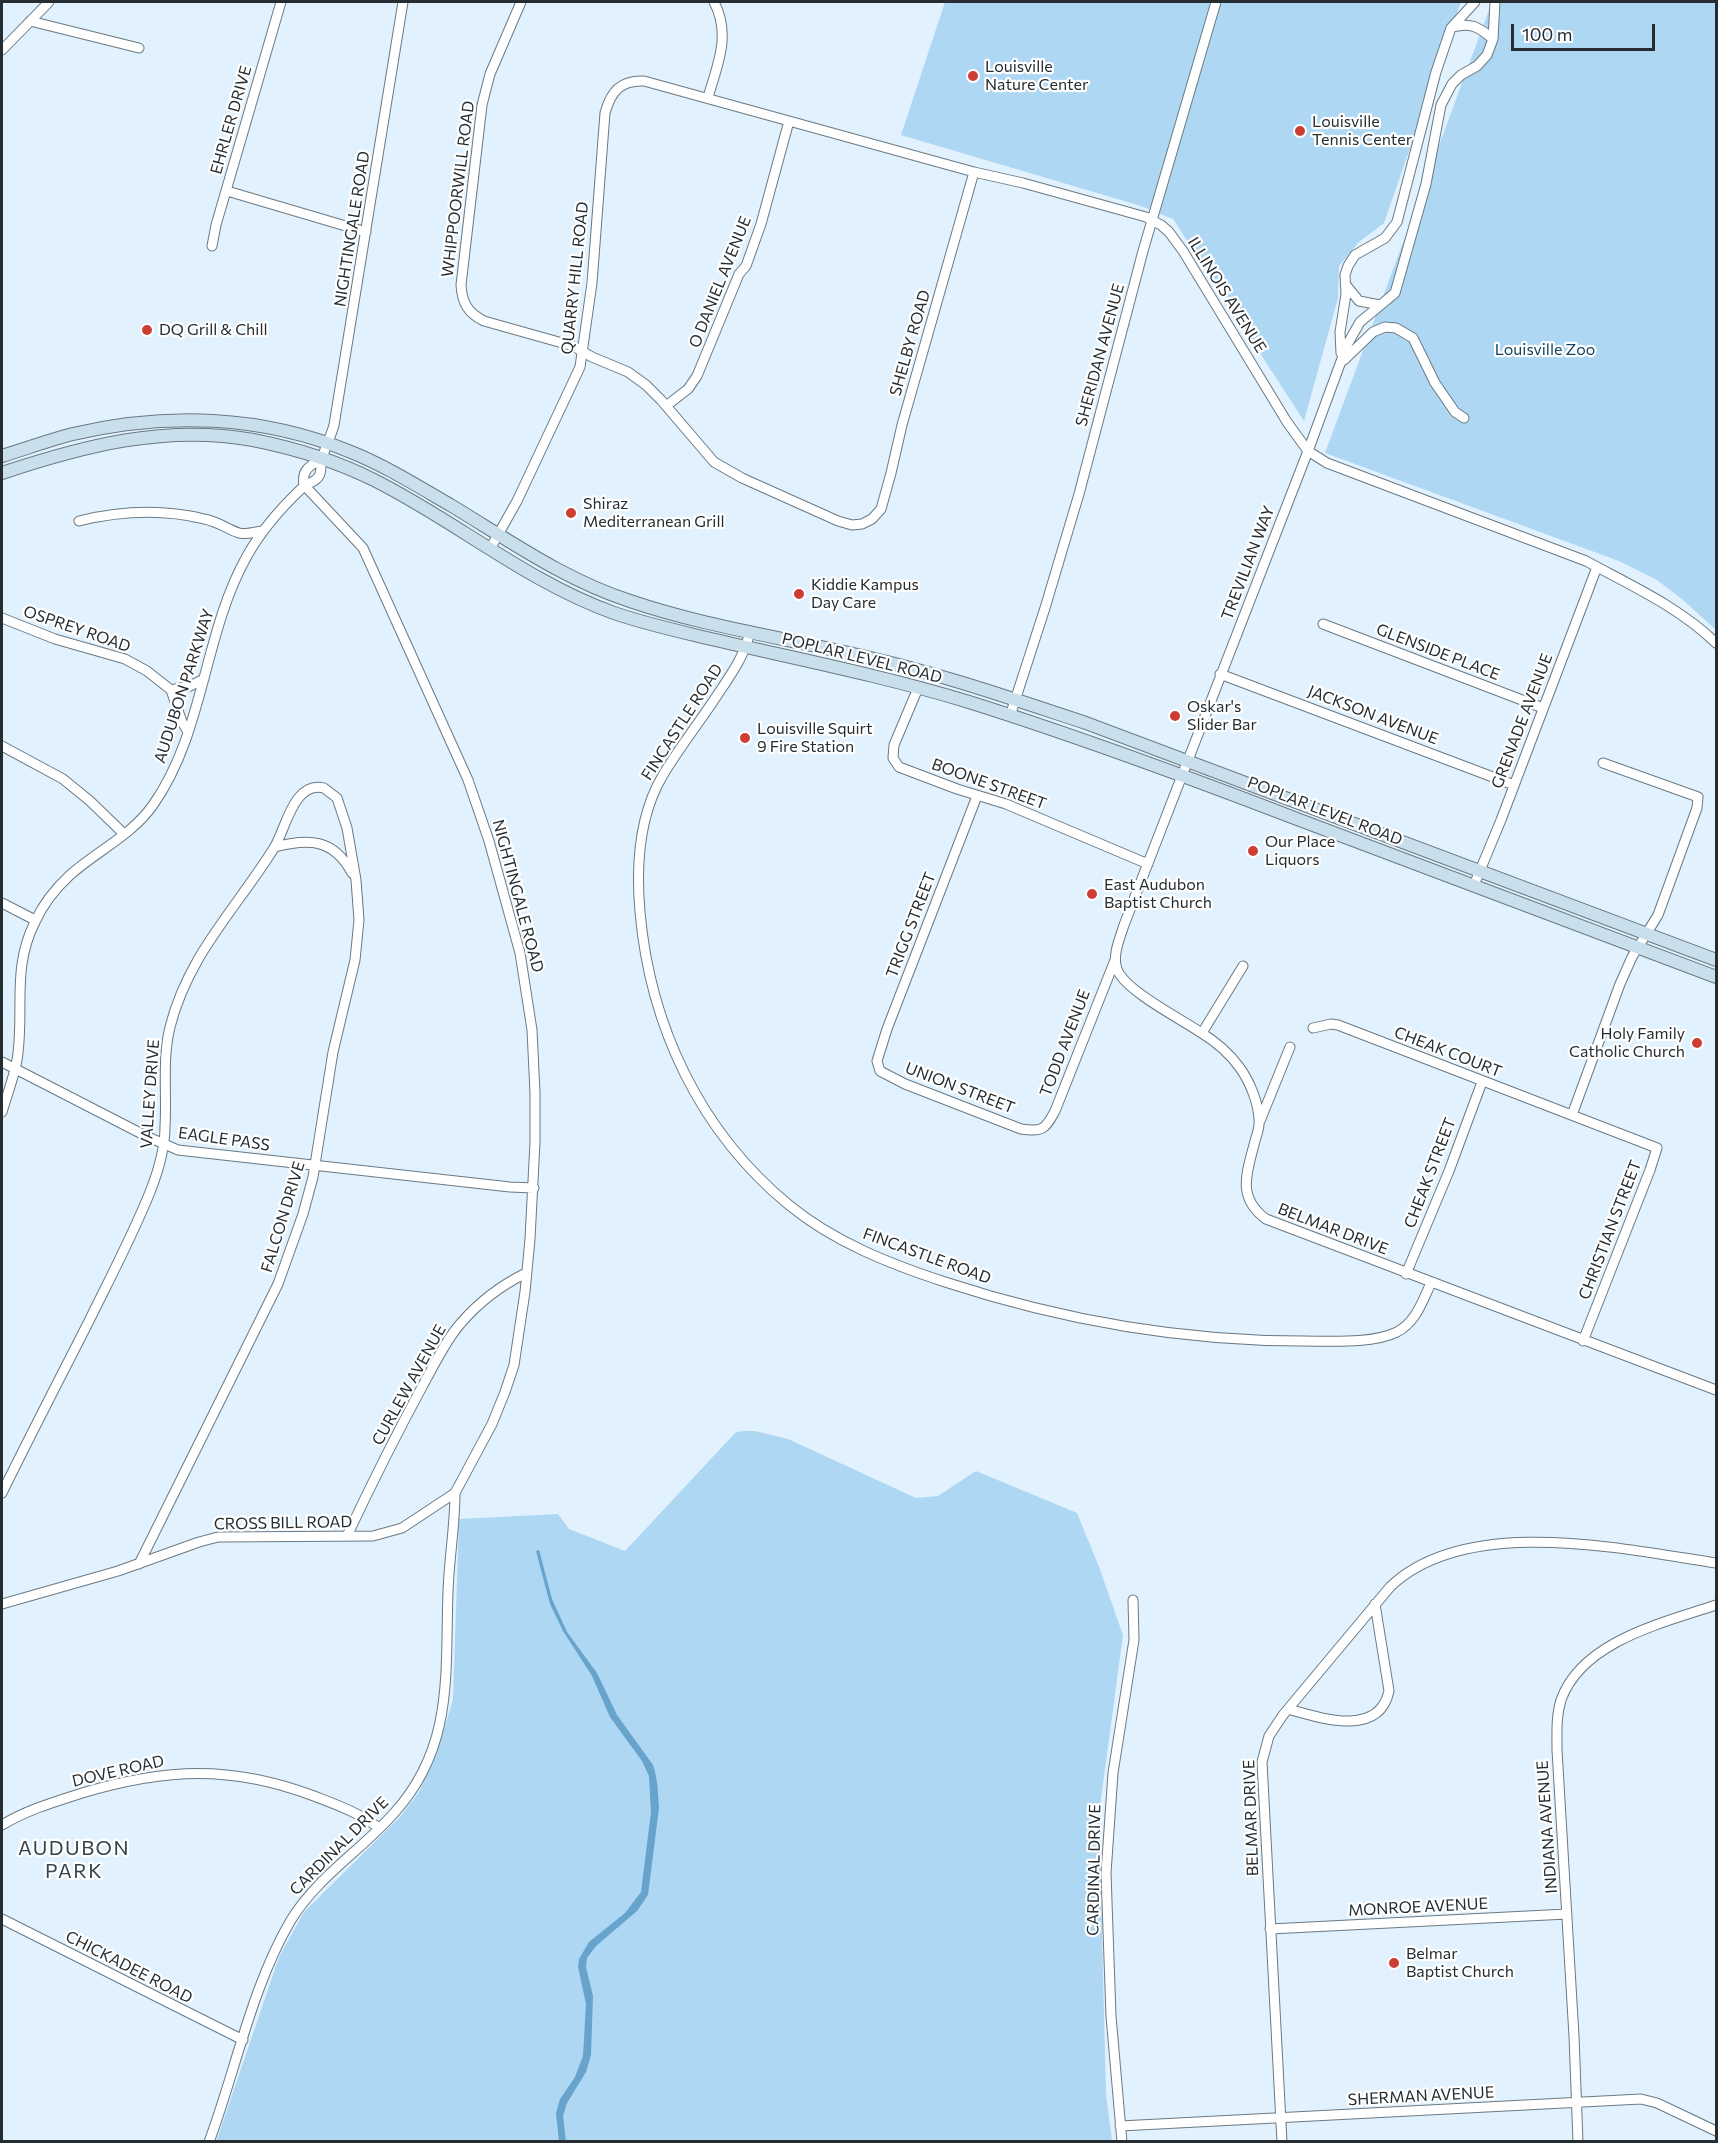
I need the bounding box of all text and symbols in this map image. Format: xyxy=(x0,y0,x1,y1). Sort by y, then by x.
scale bar xyxy=(1514,12,1658,50)
text: 100 m xyxy=(1522,23,1572,45)
place label: Louisville Nature Center xyxy=(985,57,1088,95)
street label: EHRLER DRIVE xyxy=(206,63,256,177)
marker: Louisville Nature Center xyxy=(966,69,980,83)
street label: WHIPPOORWILL ROAD xyxy=(438,100,478,278)
place label: Louisville Tennis Center xyxy=(1312,112,1412,150)
marker: Louisville Tennis Center xyxy=(1293,124,1307,138)
street label: NIGHTINGALE ROAD xyxy=(330,150,374,308)
street label: QUARRY HILL ROAD xyxy=(557,201,593,355)
street label: O DANIEL AVENUE xyxy=(685,213,755,351)
street label: ILLINOIS AVENUE xyxy=(1184,234,1270,356)
street label: SHERIDAN AVENUE xyxy=(1072,281,1128,429)
street label: SHELBY ROAD xyxy=(886,288,934,398)
place label: DQ Grill & Chill xyxy=(159,320,268,340)
marker: DQ Grill & Chill xyxy=(140,323,154,337)
park label: Louisville Zoo xyxy=(1495,340,1595,360)
place label: Shiraz Mediterranean Grill xyxy=(583,494,725,532)
street label: TREVILIAN WAY xyxy=(1217,503,1279,623)
marker: Shiraz Mediterranean Grill xyxy=(564,506,578,520)
place label: Kiddie Kampus Day Care xyxy=(811,575,919,613)
marker: Kiddie Kampus Day Care xyxy=(792,587,806,601)
street label: OSPREY ROAD xyxy=(21,602,133,656)
street label: AUDUBON PARKWAY xyxy=(150,606,218,766)
street label: GLENSIDE PLACE xyxy=(1373,620,1503,684)
street label: POPLAR LEVEL ROAD xyxy=(780,629,944,687)
street label: GRENADE AVENUE xyxy=(1487,651,1557,791)
street label: FINCASTLE ROAD xyxy=(637,660,727,784)
street label: JACKSON AVENUE xyxy=(1305,681,1441,749)
place label: Oskar's Slider Bar xyxy=(1187,697,1257,735)
marker: Oskar's Slider Bar xyxy=(1168,709,1182,723)
place label: Louisville Squirt 9 Fire Station xyxy=(757,719,873,757)
marker: Louisville Squirt 9 Fire Station xyxy=(738,731,752,745)
street label: BOONE STREET xyxy=(929,754,1049,814)
street label: POPLAR LEVEL ROAD xyxy=(1245,773,1405,849)
street label: NIGHTINGALE ROAD xyxy=(488,817,548,975)
place label: Our Place Liquors xyxy=(1265,832,1335,870)
marker: Our Place Liquors xyxy=(1246,844,1260,858)
street label: TRIGG STREET xyxy=(882,870,940,980)
place label: East Audubon Baptist Church xyxy=(1104,875,1212,913)
marker: East Audubon Baptist Church xyxy=(1085,887,1099,901)
street label: TODD AVENUE xyxy=(1036,987,1094,1099)
street label: CHEAK COURT xyxy=(1392,1023,1504,1081)
place label: Holy Family Catholic Church xyxy=(1569,1024,1685,1062)
marker: Holy Family Catholic Church xyxy=(1690,1036,1704,1050)
street label: VALLEY DRIVE xyxy=(137,1039,163,1149)
street label: UNION STREET xyxy=(902,1058,1018,1118)
street label: CHEAK STREET xyxy=(1400,1115,1460,1231)
street label: EAGLE PASS xyxy=(177,1123,271,1155)
street label: CHRISTIAN STREET xyxy=(1575,1158,1645,1302)
street label: FALCON DRIVE xyxy=(257,1159,309,1275)
street label: BELMAR DRIVE xyxy=(1275,1199,1391,1259)
street label: FINCASTLE ROAD xyxy=(860,1224,994,1288)
street label: CURLEW AVENUE xyxy=(368,1321,450,1449)
street label: CROSS BILL ROAD xyxy=(214,1512,352,1534)
street label: DOVE ROAD xyxy=(70,1751,166,1791)
street label: BELMAR DRIVE xyxy=(1239,1759,1263,1877)
street label: INDIANA AVENUE xyxy=(1533,1760,1561,1894)
street label: CARDINAL DRIVE xyxy=(286,1793,392,1899)
street label: CARDINAL DRIVE xyxy=(1083,1804,1105,1936)
district label: AUDUBON PARK xyxy=(18,1836,130,1883)
street label: MONROE AVENUE xyxy=(1348,1894,1488,1920)
street label: CHICKADEE ROAD xyxy=(62,1927,196,2007)
place label: Belmar Baptist Church xyxy=(1406,1944,1514,1982)
marker: Belmar Baptist Church xyxy=(1387,1956,1401,1970)
street label: SHERMAN AVENUE xyxy=(1347,2083,1495,2109)

